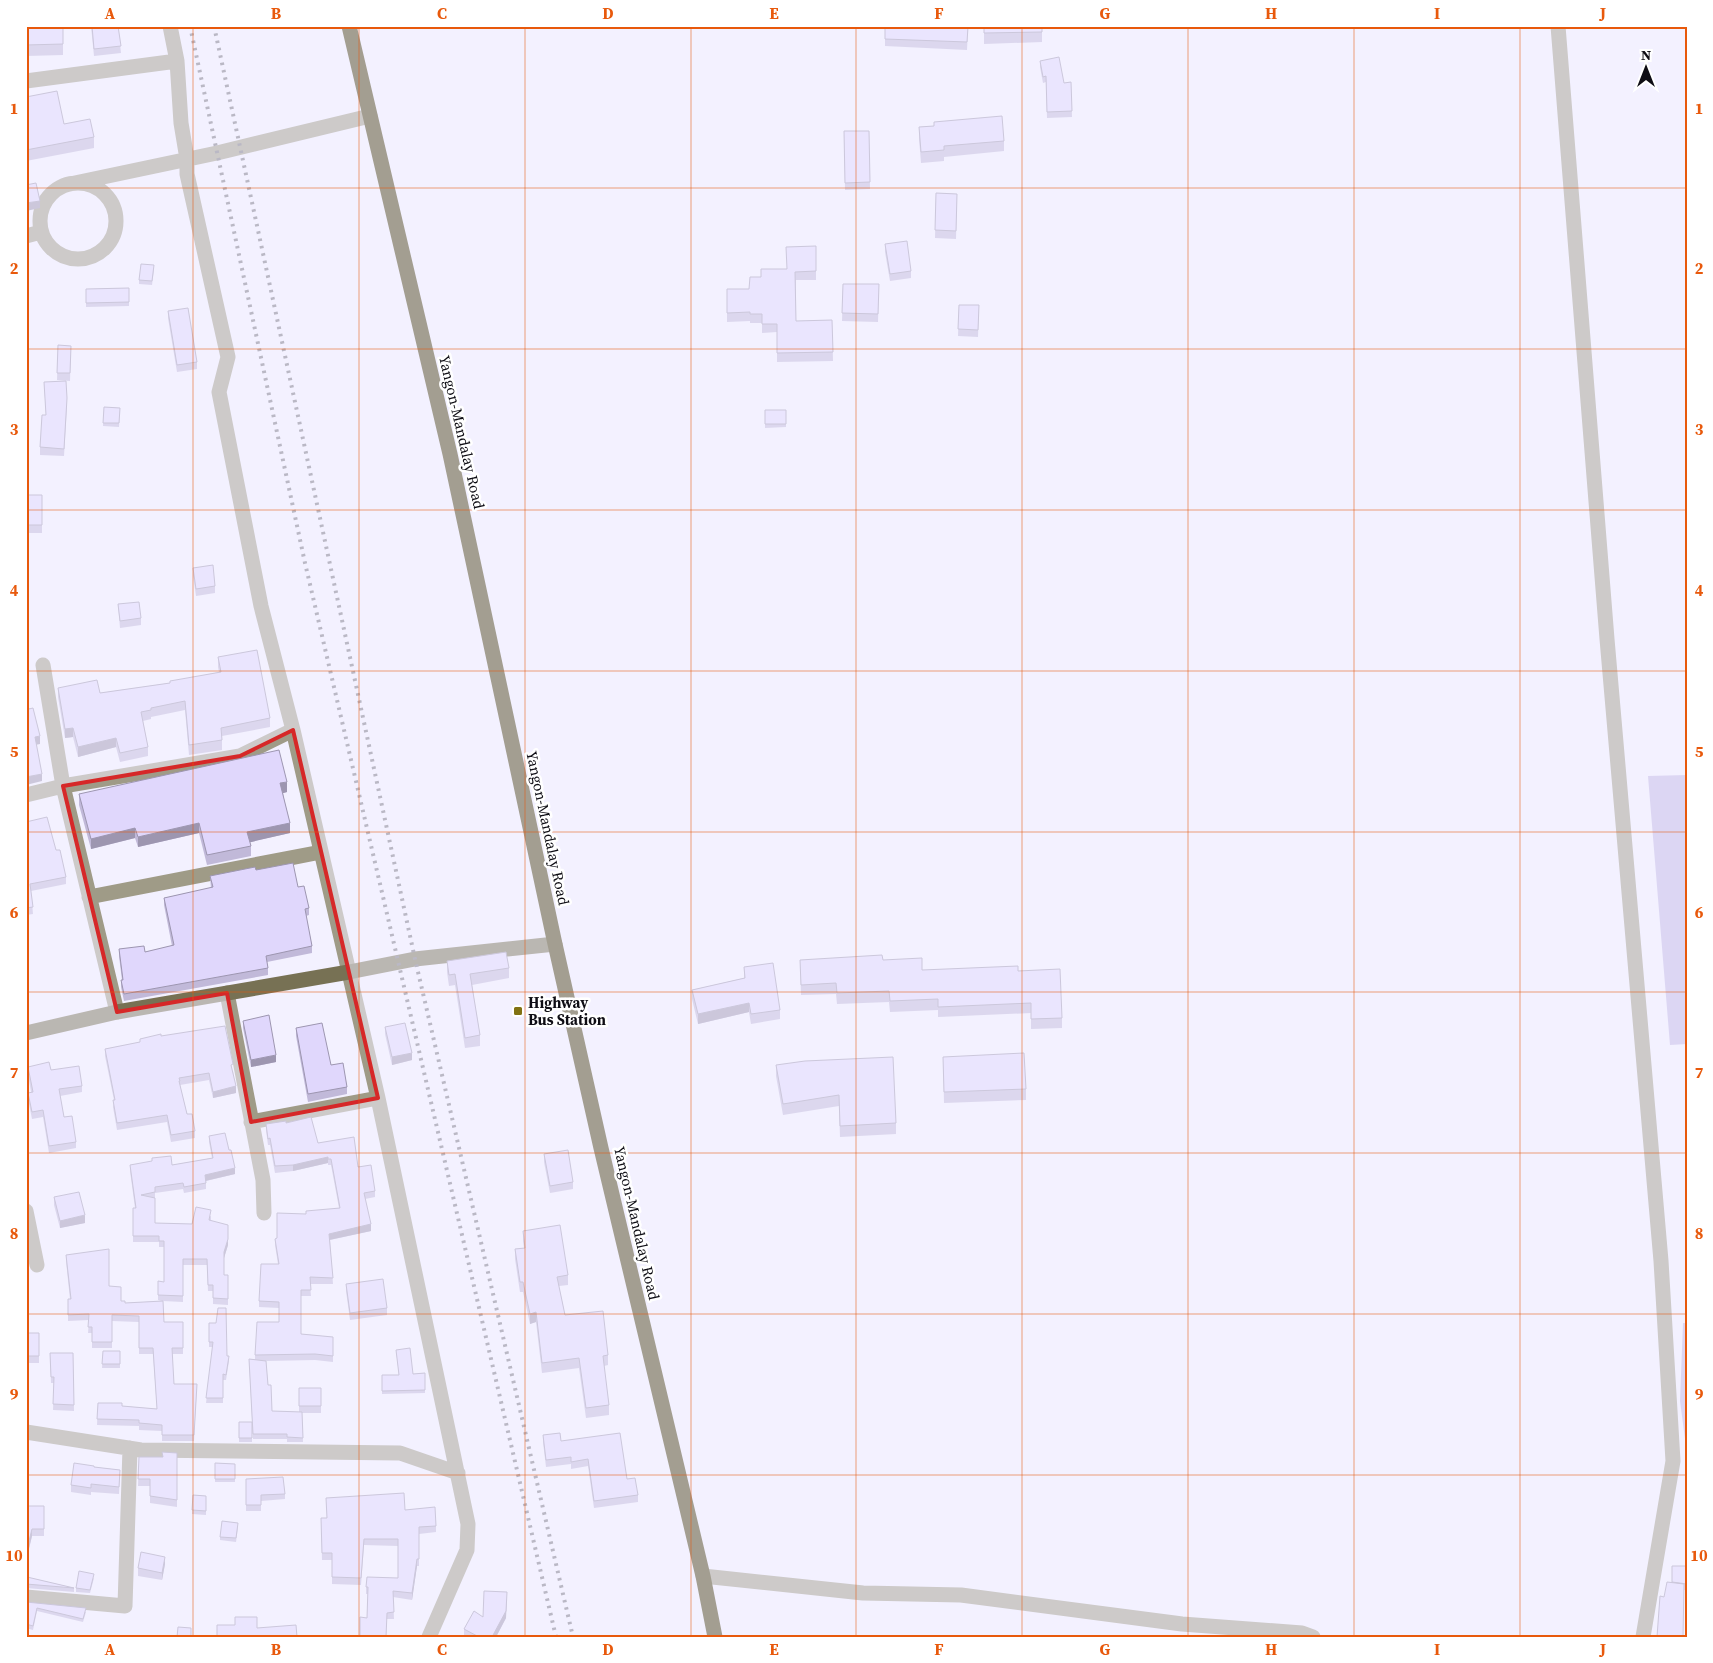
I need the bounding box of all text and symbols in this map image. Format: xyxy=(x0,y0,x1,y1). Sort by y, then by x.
text: A xyxy=(105,2,116,24)
text: B xyxy=(271,2,282,24)
text: C xyxy=(437,2,447,24)
text: D xyxy=(602,2,614,24)
text: E xyxy=(769,2,779,24)
text: F xyxy=(934,2,944,24)
text: G xyxy=(1100,2,1111,24)
text: H xyxy=(1265,2,1277,24)
text: I xyxy=(1434,2,1440,24)
text: J xyxy=(1599,2,1606,24)
north arrow xyxy=(1620,42,1670,92)
text: N xyxy=(1641,45,1651,65)
text: 1 xyxy=(10,97,18,119)
text: 1 xyxy=(1695,97,1703,119)
text: 2 xyxy=(10,257,19,279)
text: 2 xyxy=(1695,257,1704,279)
street label: Yangon-Mandalay Road xyxy=(434,353,490,511)
text: 3 xyxy=(10,418,19,440)
text: 3 xyxy=(1695,418,1704,440)
text: 4 xyxy=(10,579,19,601)
text: 4 xyxy=(1695,579,1704,601)
text: 5 xyxy=(10,740,19,762)
text: 5 xyxy=(1695,740,1704,762)
street label: Yangon-Mandalay Road xyxy=(521,749,575,908)
text: 6 xyxy=(10,901,19,923)
text: 6 xyxy=(1695,901,1704,923)
place label: Highway Bus Station xyxy=(528,992,606,1030)
marker: Highway Bus Station xyxy=(512,1005,524,1017)
text: 7 xyxy=(10,1061,19,1083)
text: 7 xyxy=(1695,1061,1704,1083)
street label: Yangon-Mandalay Road xyxy=(609,1144,665,1302)
text: 8 xyxy=(10,1222,18,1244)
text: 8 xyxy=(1695,1222,1703,1244)
text: 9 xyxy=(10,1383,19,1405)
text: 9 xyxy=(1695,1383,1704,1405)
text: 10 xyxy=(5,1544,23,1566)
text: 10 xyxy=(1690,1544,1708,1566)
text: A xyxy=(105,1638,116,1660)
text: B xyxy=(271,1638,282,1660)
text: C xyxy=(437,1638,447,1660)
text: D xyxy=(602,1638,614,1660)
text: E xyxy=(769,1638,779,1660)
text: F xyxy=(934,1638,944,1660)
text: G xyxy=(1100,1638,1111,1660)
text: H xyxy=(1265,1638,1277,1660)
text: I xyxy=(1434,1638,1440,1660)
text: J xyxy=(1599,1638,1606,1660)

